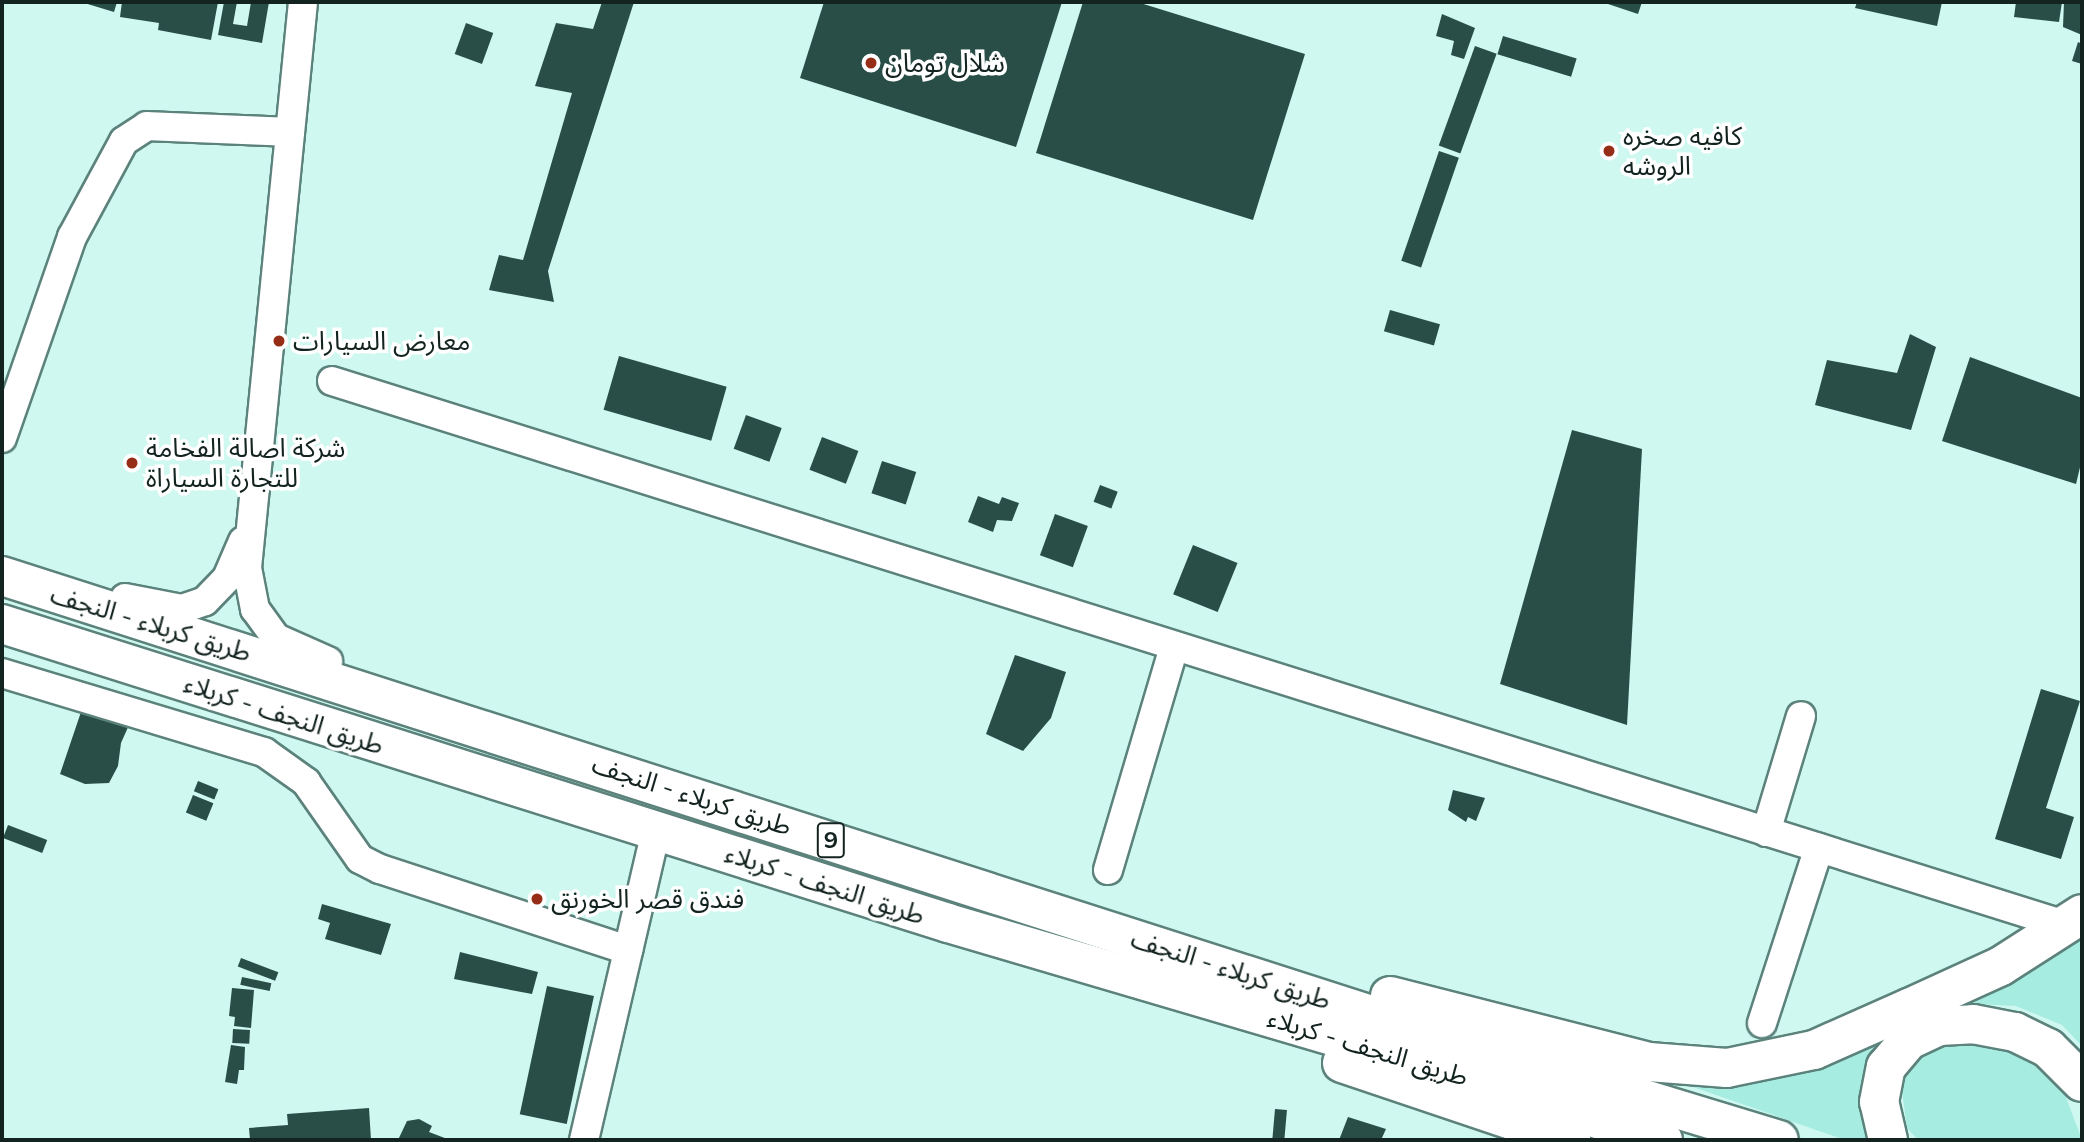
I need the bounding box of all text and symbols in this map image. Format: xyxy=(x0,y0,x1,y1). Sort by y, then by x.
place label: شلال تومان xyxy=(885,47,1005,79)
marker: شلال تومان xyxy=(863,55,879,71)
place label: كافيه صخره الروشه xyxy=(1623,120,1742,182)
marker: كافيه صخره الروشه xyxy=(1601,143,1617,159)
place label: معارض السيارات xyxy=(293,325,470,357)
marker: معارض السيارات xyxy=(271,333,287,349)
place label: شركة اصالة الفخامة للتجارة السياراة xyxy=(146,432,345,494)
marker: شركة اصالة الفخامة للتجارة السياراة xyxy=(124,455,140,471)
street label: طريق کربلاء - النجف xyxy=(47,578,255,668)
street label: طريق النجف - کربلاء xyxy=(180,667,388,761)
street label: طريق کربلاء - النجف xyxy=(588,748,796,842)
road number: 9 xyxy=(815,820,847,860)
street label: طريق النجف - کربلاء xyxy=(721,837,929,931)
place label: فندق قصر الخورنق xyxy=(551,883,744,915)
marker: فندق قصر الخورنق xyxy=(529,891,545,907)
street label: طريق کربلاء - النجف xyxy=(1127,922,1335,1016)
street label: طريق النجف - کربلاء xyxy=(1264,1002,1472,1092)

